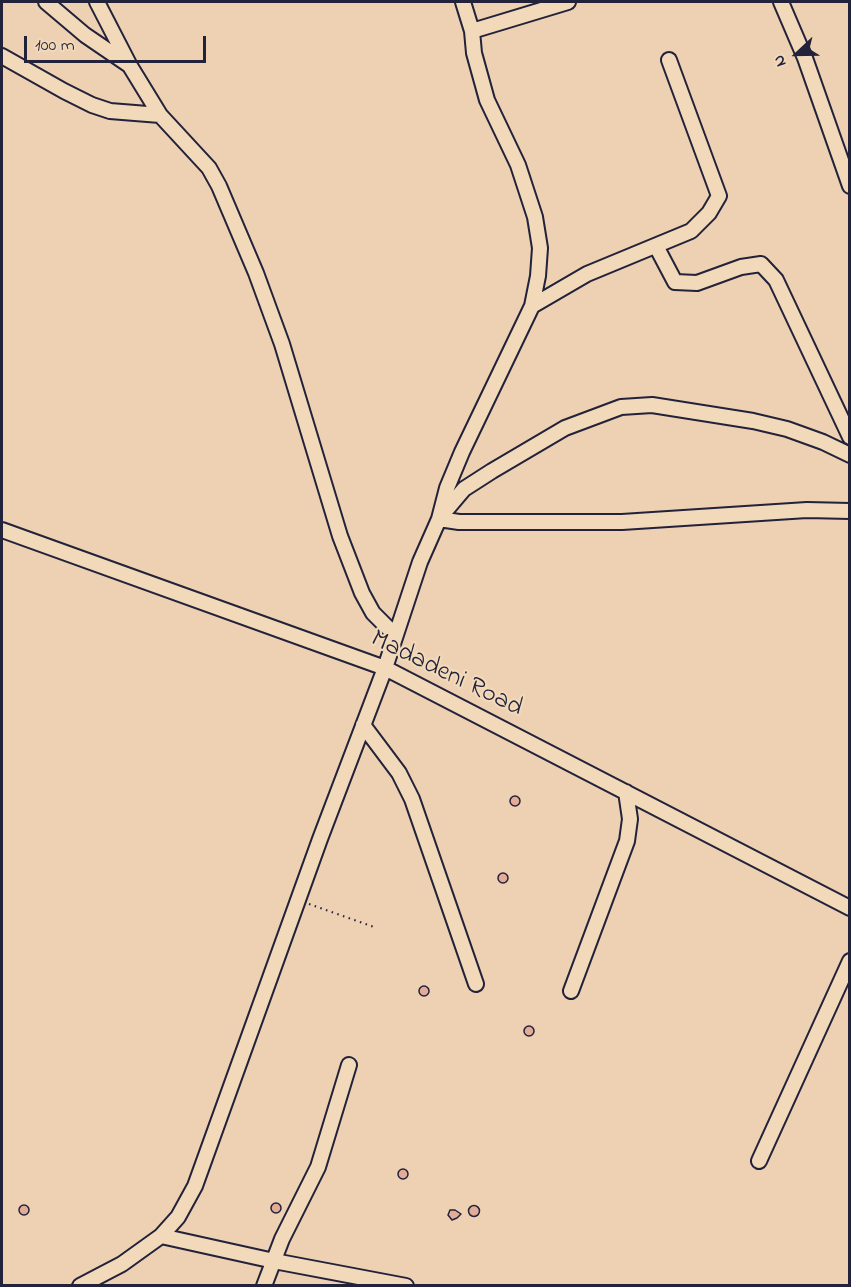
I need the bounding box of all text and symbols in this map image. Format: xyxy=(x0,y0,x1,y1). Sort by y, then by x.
scale bar xyxy=(27,24,208,62)
north arrow xyxy=(767,24,827,84)
text: 100 m xyxy=(35,33,75,59)
text: N xyxy=(767,51,793,70)
street label: Madadeni Road xyxy=(365,625,527,725)

